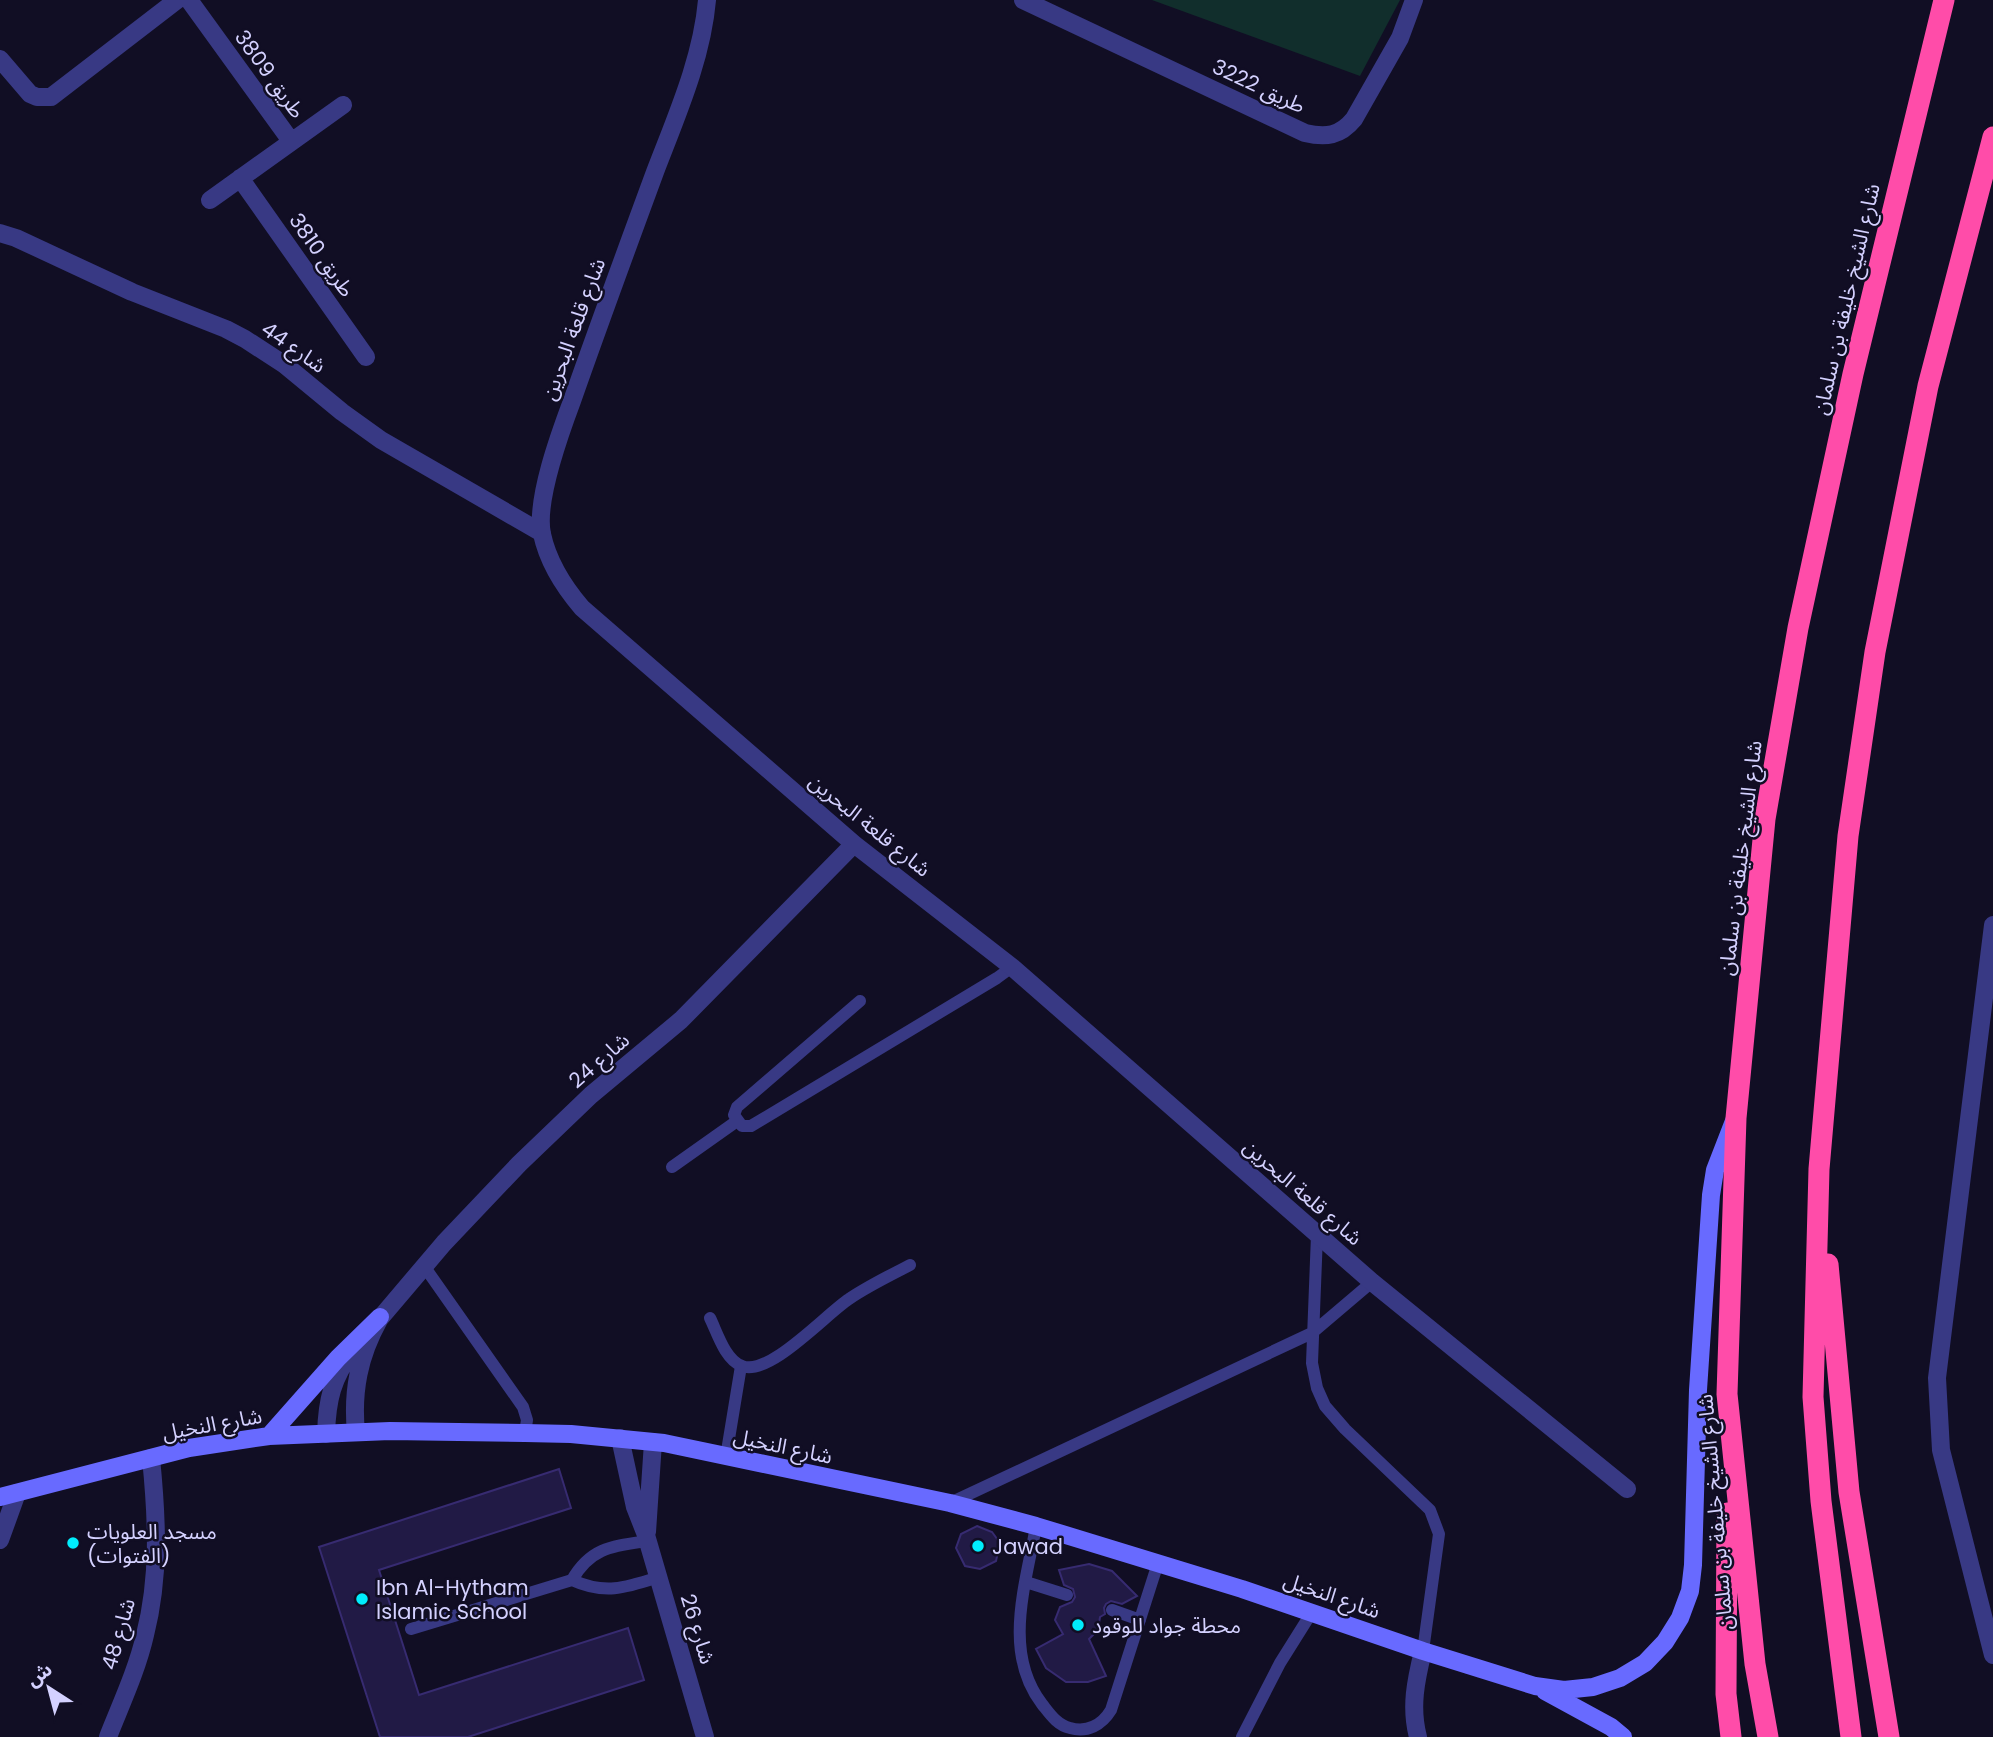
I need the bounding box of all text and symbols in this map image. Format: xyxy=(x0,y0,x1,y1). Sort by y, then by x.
street label: طريق 3809 xyxy=(228,24,312,124)
street label: طريق 3222 xyxy=(1208,52,1310,120)
street label: شارع الشيخ خليفة بن سلمان xyxy=(1805,180,1888,418)
street label: طريق 3810 xyxy=(283,207,361,303)
street label: شارع قلعة البحرين xyxy=(534,254,613,404)
street label: شارع 44 xyxy=(255,314,332,381)
street label: شارع الشيخ خليفة بن سلمان xyxy=(1711,739,1770,977)
street label: شارع قلعة البحرين xyxy=(802,767,937,884)
street label: شارع 24 xyxy=(562,1025,636,1095)
street label: شارع قلعة البحرين xyxy=(1236,1132,1369,1253)
street label: شارع الشيخ خليفة بن سلمان xyxy=(1690,1393,1741,1631)
street label: شارع النخيل xyxy=(160,1401,264,1448)
street label: شارع النخيل xyxy=(731,1421,835,1472)
place label: مسجد العلويات (الفتوات) xyxy=(87,1517,217,1570)
place label: Jawad xyxy=(992,1532,1063,1561)
marker: مسجد العلويات (الفتوات) xyxy=(65,1535,81,1551)
marker: Jawad xyxy=(970,1538,986,1554)
street label: شارع النخيل xyxy=(1279,1565,1384,1626)
place label: Ibn Al-Hytham Islamic School xyxy=(376,1573,529,1626)
street label: شارع 26 xyxy=(673,1590,722,1668)
marker: Ibn Al-Hytham Islamic School xyxy=(354,1591,370,1607)
street label: شارع 48 xyxy=(94,1595,143,1673)
place label: محطة جواد للوقود xyxy=(1092,1611,1241,1640)
marker: محطة جواد للوقود xyxy=(1070,1617,1086,1633)
north arrow xyxy=(14,1653,84,1723)
text: ش xyxy=(21,1656,58,1693)

